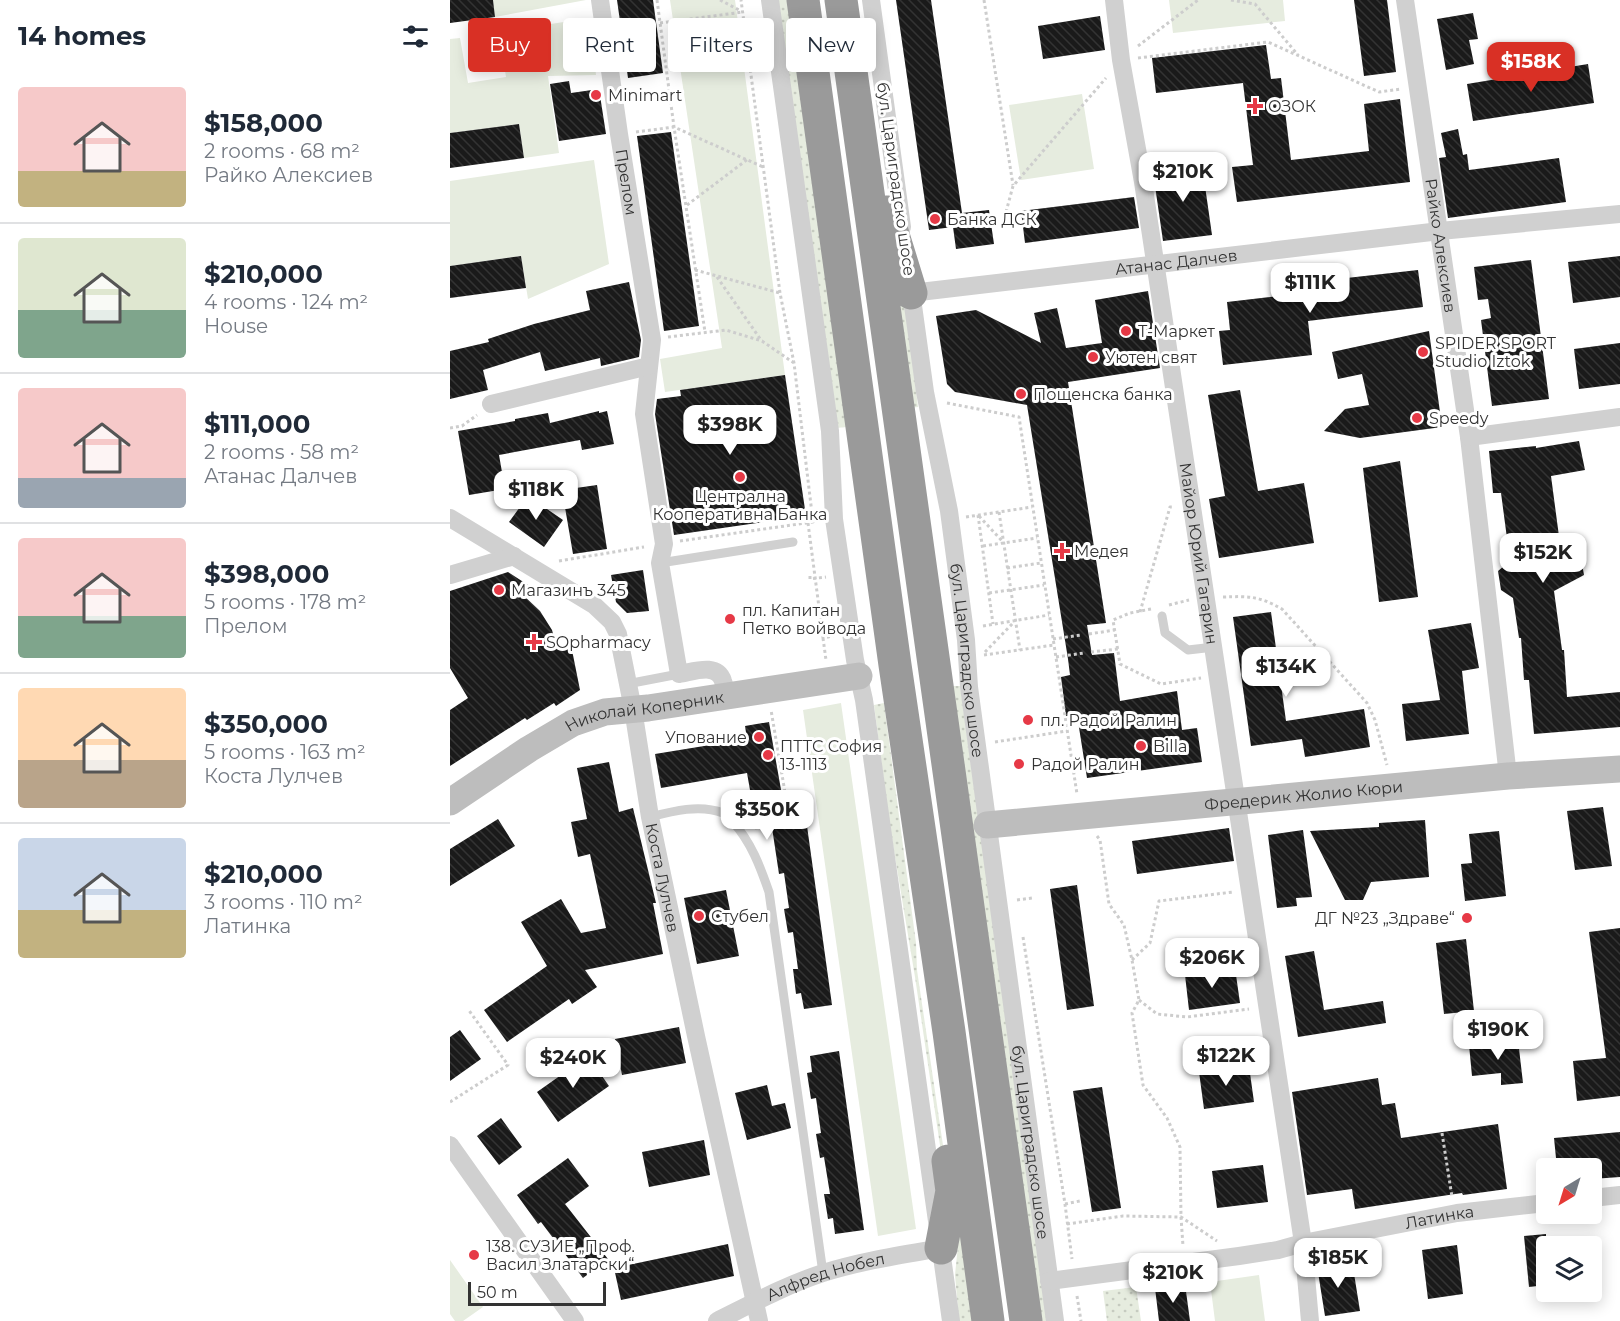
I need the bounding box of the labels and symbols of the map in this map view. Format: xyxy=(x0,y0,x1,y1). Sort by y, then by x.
pin: $158K xyxy=(1489,42,1573,93)
street label: бул. Цариградско шосе xyxy=(873,81,919,277)
place label: Minimart xyxy=(608,86,683,105)
marker: Minimart xyxy=(589,88,603,102)
marker: ОЗОК xyxy=(1246,97,1264,115)
place label: ОЗОК xyxy=(1268,97,1316,116)
street label: Прелом xyxy=(612,148,641,217)
pin: $210K xyxy=(1141,152,1225,203)
street label: Райко Алексиев xyxy=(1422,177,1460,314)
place label: Банка ДСК xyxy=(947,210,1037,229)
marker: Банка ДСК xyxy=(928,212,942,226)
street label: Атанас Далчев xyxy=(1114,245,1238,279)
pin: $111K xyxy=(1268,263,1352,314)
place label: Т-Маркет xyxy=(1138,322,1215,341)
marker: Т-Маркет xyxy=(1119,324,1133,338)
place label: SPIDER SPORT Studio Iztok xyxy=(1435,334,1557,371)
marker: SPIDER SPORT Studio Iztok xyxy=(1416,345,1430,359)
place label: Уютен свят xyxy=(1105,348,1197,367)
marker: Уютен свят xyxy=(1086,350,1100,364)
place label: Пощенска банка xyxy=(1033,385,1173,404)
marker: Пощенска банка xyxy=(1014,387,1028,401)
pin: $398K xyxy=(688,405,772,456)
place label: Speedy xyxy=(1429,409,1489,428)
marker: Speedy xyxy=(1410,411,1424,425)
street label: Майор Юрий Гагарин xyxy=(1176,461,1222,646)
pin: $118K xyxy=(494,470,578,521)
marker: Централна Кооперативна Банка xyxy=(733,470,747,484)
place label: Централна Кооперативна Банка xyxy=(653,487,827,524)
pin: $152K xyxy=(1501,533,1585,584)
place label: Медея xyxy=(1074,542,1129,561)
marker: Медея xyxy=(1055,544,1069,558)
street label: бул. Цариградско шосе xyxy=(946,562,988,759)
place label: Магазинъ 345 xyxy=(511,581,626,600)
marker: Магазинъ 345 xyxy=(492,583,506,597)
place label: пл. Капитан Петко войвода xyxy=(742,601,866,638)
marker: пл. Капитан Петко войвода xyxy=(723,612,737,626)
place label: SOpharmacy xyxy=(546,633,651,652)
marker: SOpharmacy xyxy=(527,635,541,649)
pin: $134K xyxy=(1244,647,1328,698)
street label: Николай Коперник xyxy=(561,687,726,735)
place label: пл. Радой Ралин xyxy=(1040,711,1177,730)
marker: пл. Радой Ралин xyxy=(1021,713,1035,727)
place label: Упование xyxy=(665,728,747,747)
marker: Упование xyxy=(752,730,766,744)
place label: ПТТС София 13-1113 xyxy=(780,737,882,774)
place label: Billa xyxy=(1153,737,1187,756)
marker: Billa xyxy=(1134,739,1148,753)
marker: ПТТС София 13-1113 xyxy=(761,748,775,762)
place label: Радой Ралин xyxy=(1031,755,1140,774)
marker: Радой Ралин xyxy=(1012,757,1026,771)
street label: Фредерик Жолио Кюри xyxy=(1203,776,1404,814)
pin: $350K xyxy=(725,790,809,841)
street label: Коста Лулчев xyxy=(642,821,683,934)
place label: Стубел xyxy=(711,907,769,926)
marker: Стубел xyxy=(692,909,706,923)
place label: ДГ №23 „Здраве“ xyxy=(1315,909,1455,928)
marker: ДГ №23 „Здраве“ xyxy=(1460,911,1474,925)
pin: $206K xyxy=(1170,938,1254,989)
pin: $190K xyxy=(1456,1010,1540,1061)
pin: $122K xyxy=(1184,1036,1268,1087)
pin: $240K xyxy=(531,1038,615,1089)
street label: бул. Цариградско шосе xyxy=(1008,1044,1053,1240)
north arrow xyxy=(1536,1158,1602,1224)
street label: Латинка xyxy=(1403,1202,1475,1232)
place label: 138. СУЗИЕ „Проф. Васил Златарски“ xyxy=(486,1237,635,1274)
pin: $185K xyxy=(1296,1238,1380,1289)
marker: 138. СУЗИЕ „Проф. Васил Златарски“ xyxy=(467,1248,481,1262)
street label: Алфред Нобел xyxy=(763,1249,886,1304)
pin: $210K xyxy=(1131,1253,1215,1304)
scale bar xyxy=(468,1279,606,1306)

